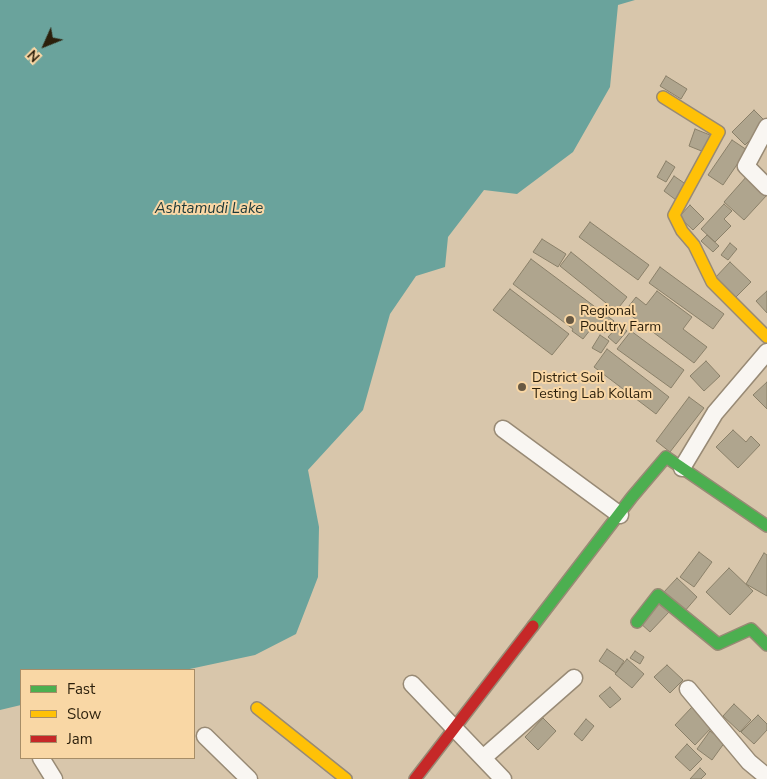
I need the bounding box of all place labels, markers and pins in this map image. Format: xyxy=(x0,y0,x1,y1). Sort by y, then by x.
place label: Regional Poultry Farm xyxy=(580,304,661,336)
marker: Regional Poultry Farm xyxy=(564,314,576,326)
place label: District Soil Testing Lab Kollam xyxy=(532,371,652,404)
marker: District Soil Testing Lab Kollam xyxy=(516,381,528,393)

